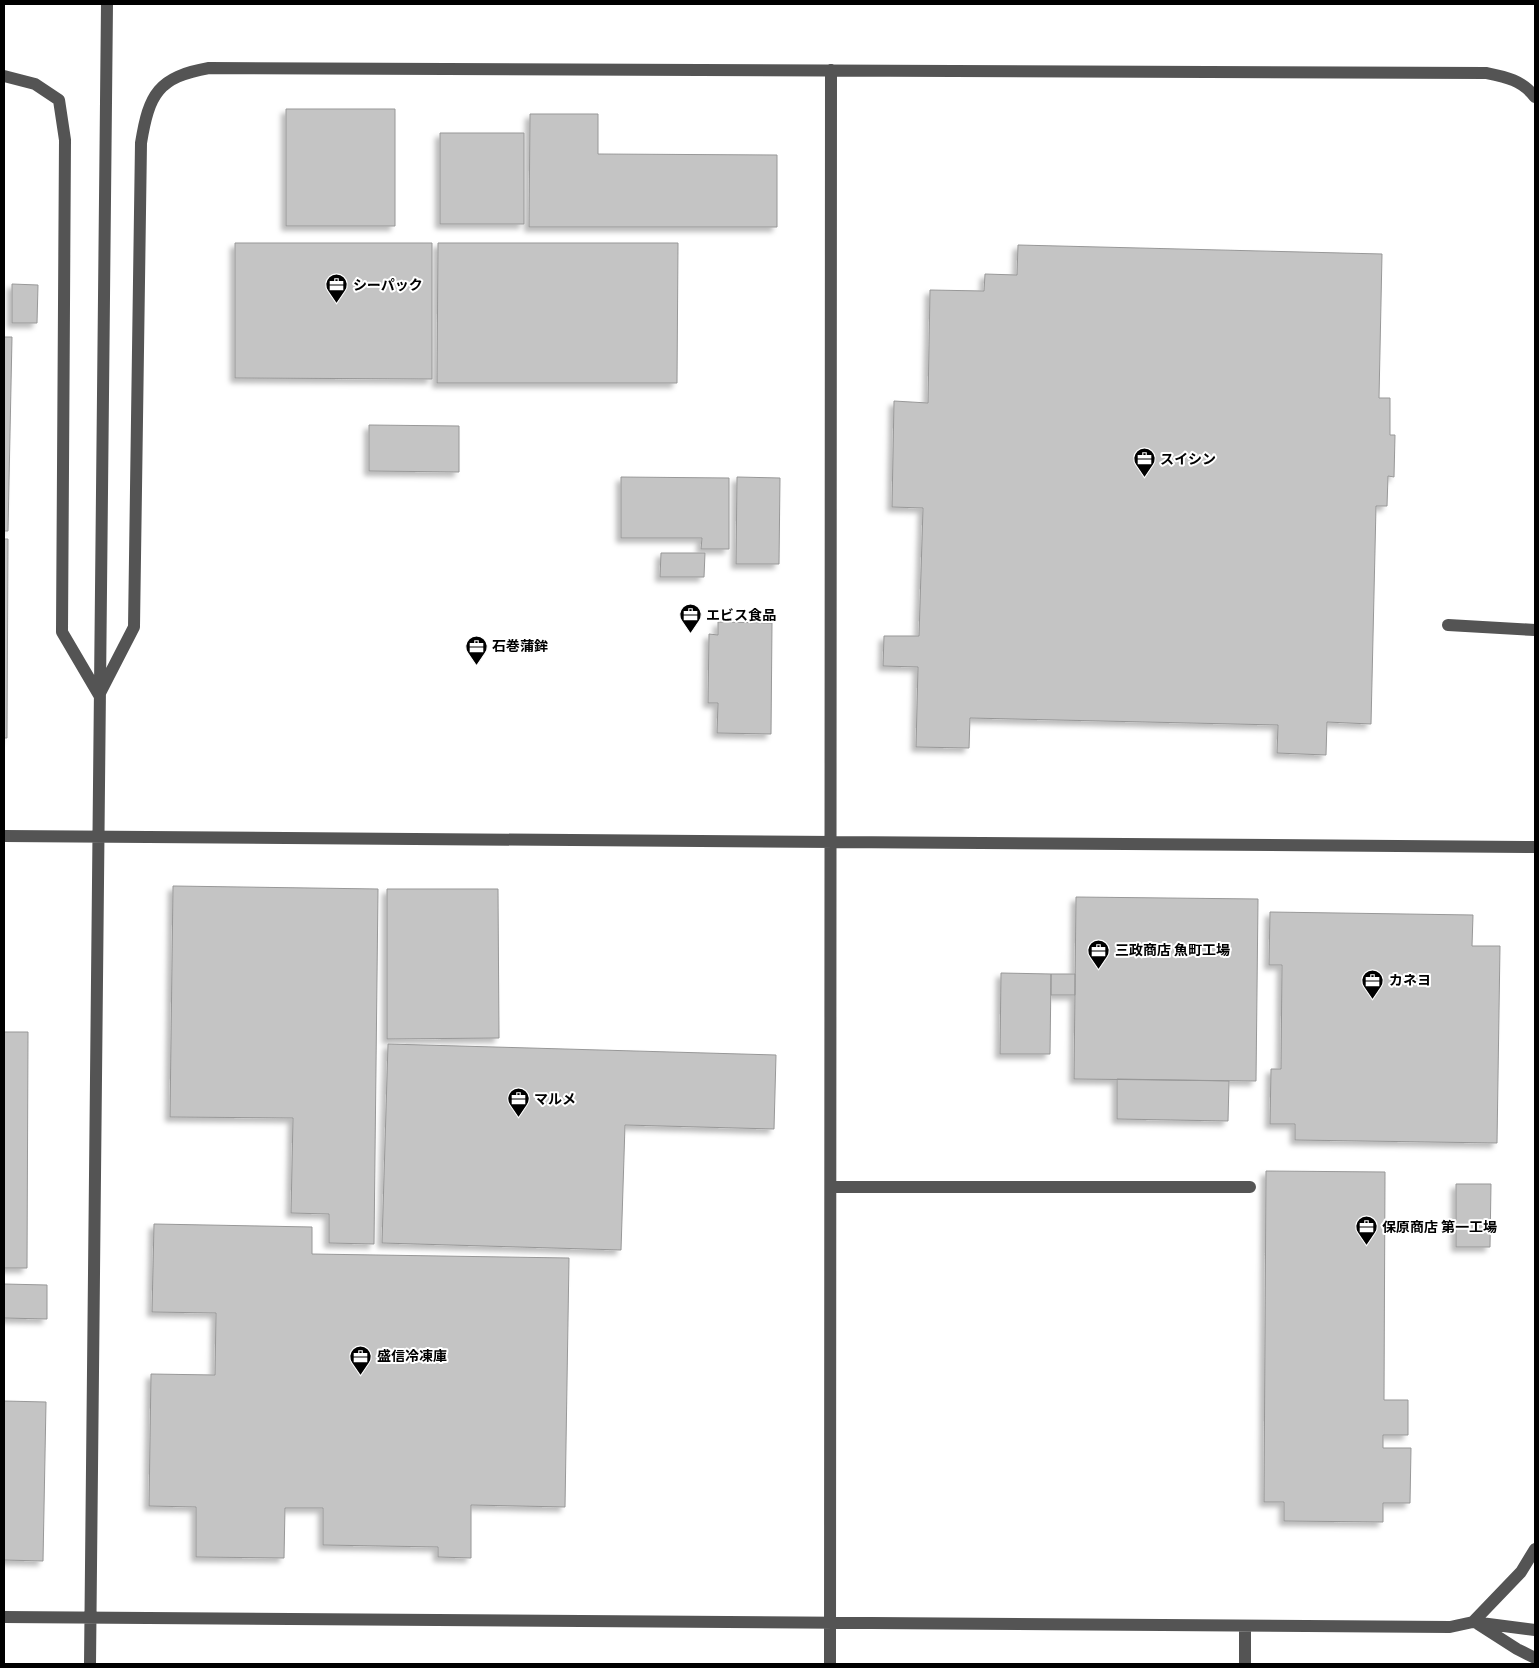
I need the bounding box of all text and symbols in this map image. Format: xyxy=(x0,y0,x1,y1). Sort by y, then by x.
office icon: シーパック xyxy=(325,273,349,304)
place label: シーパック xyxy=(353,277,423,294)
office icon: スイシン xyxy=(1132,447,1156,478)
place label: スイシン xyxy=(1160,451,1216,468)
office icon: エビス食品 xyxy=(678,603,702,634)
place label: エビス食品 xyxy=(706,607,776,624)
office icon: 石巻蒲鉾 xyxy=(464,634,488,665)
place label: 石巻蒲鉾 xyxy=(492,638,548,655)
office icon: 三政商店 魚町工場 xyxy=(1087,938,1111,969)
place label: 三政商店 魚町工場 xyxy=(1115,942,1230,959)
office icon: カネヨ xyxy=(1361,968,1385,999)
place label: カネヨ xyxy=(1389,972,1431,989)
office icon: マルメ xyxy=(506,1087,530,1118)
place label: マルメ xyxy=(534,1091,576,1108)
office icon: 保原商店 第一工場 xyxy=(1354,1215,1378,1246)
place label: 保原商店 第一工場 xyxy=(1382,1219,1497,1236)
office icon: 盛信冷凍庫 xyxy=(349,1344,373,1375)
place label: 盛信冷凍庫 xyxy=(377,1348,447,1365)

